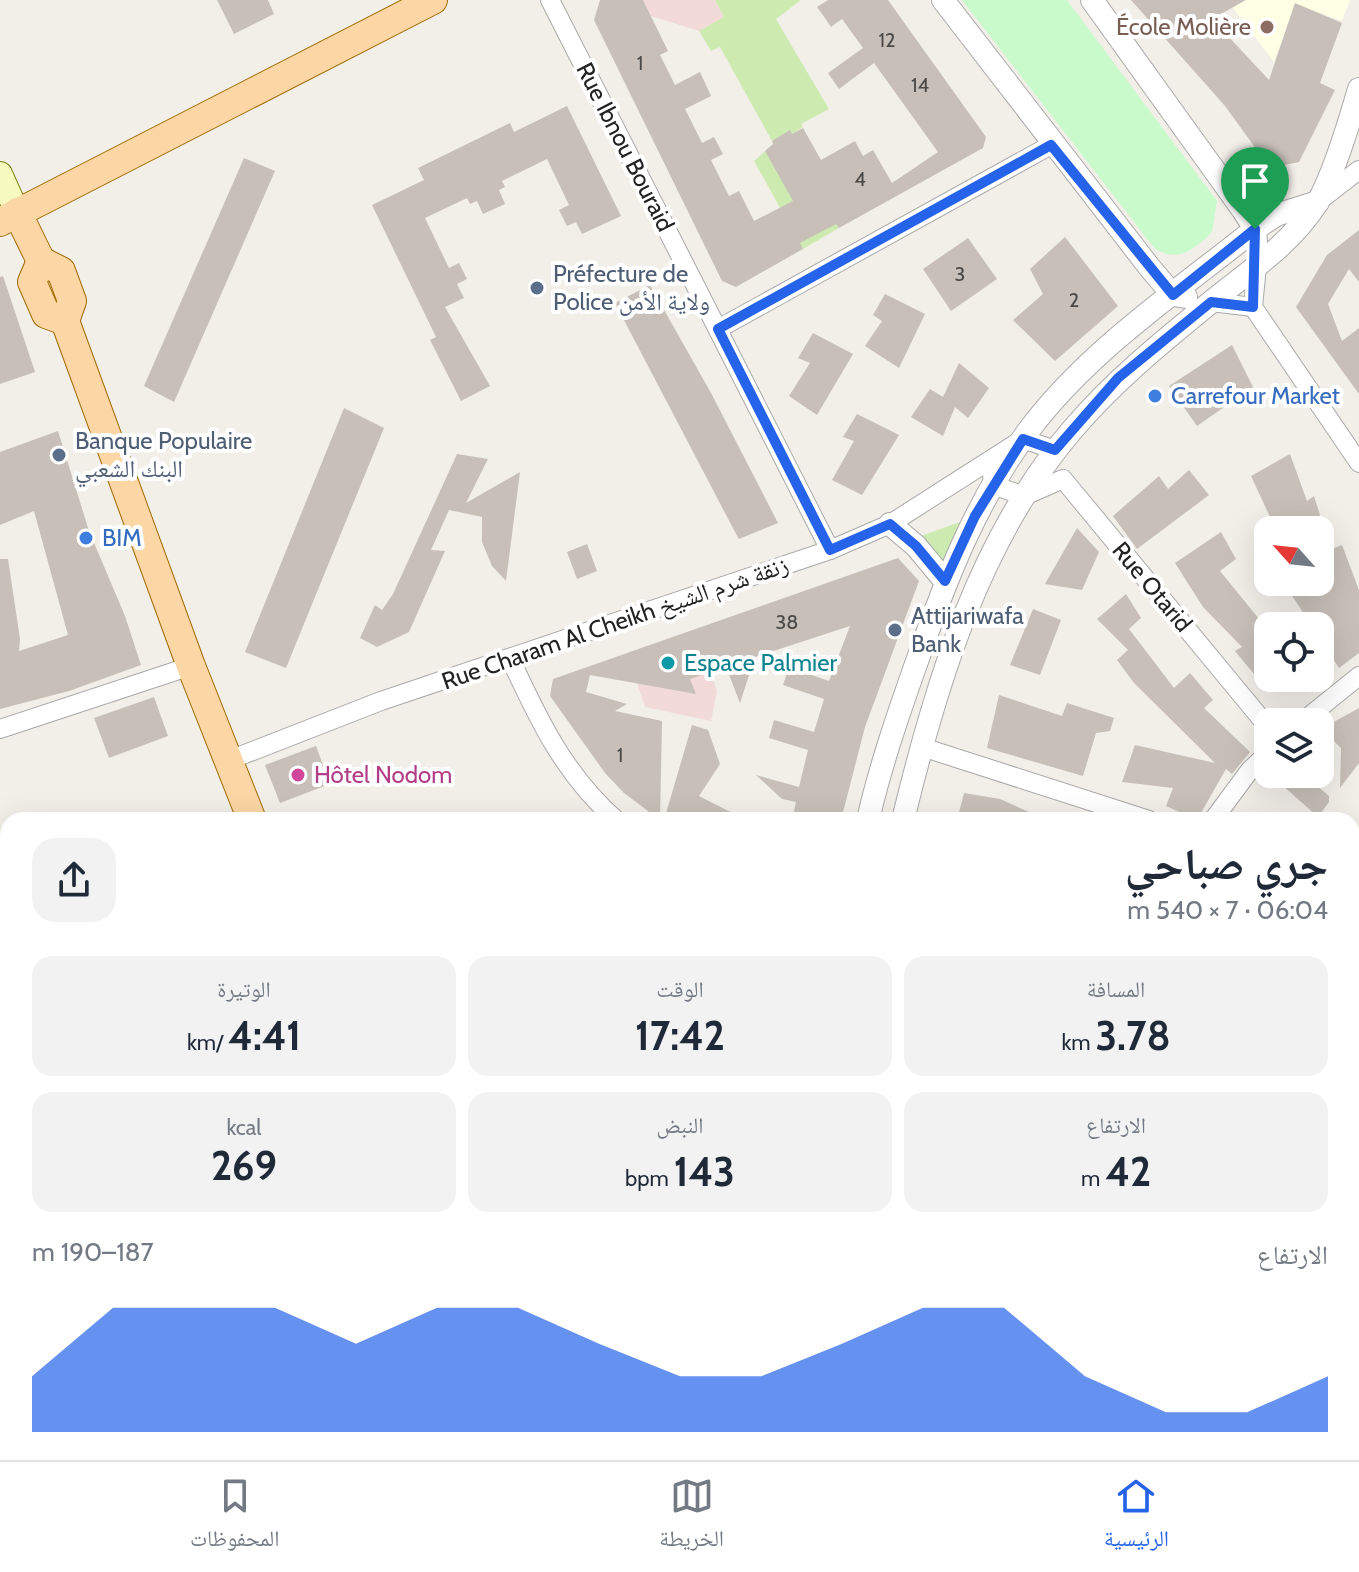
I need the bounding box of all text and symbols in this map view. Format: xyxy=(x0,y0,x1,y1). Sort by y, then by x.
place label: École Molière xyxy=(1116,12,1251,41)
marker: École Molière xyxy=(1258,18,1276,36)
house number: 12 xyxy=(879,28,896,52)
house number: 1 xyxy=(637,51,643,75)
street label: Rue Ibnou Bouraid xyxy=(570,57,681,236)
house number: 14 xyxy=(911,73,929,97)
pin xyxy=(1221,147,1289,229)
icon: arrive xyxy=(1233,159,1277,203)
house number: 4 xyxy=(854,167,866,191)
place label: Préfecture de Police ولاية الأمن xyxy=(553,259,710,316)
house number: 3 xyxy=(955,262,965,286)
marker: Préfecture de Police ولاية الأمن xyxy=(528,279,546,297)
house number: 2 xyxy=(1069,288,1079,312)
place label: Carrefour Market xyxy=(1171,381,1340,410)
marker: Carrefour Market xyxy=(1146,387,1164,405)
place label: Banque Populaire البنك الشعبي xyxy=(75,426,252,488)
marker: Banque Populaire البنك الشعبي xyxy=(50,446,68,464)
north arrow xyxy=(1254,516,1334,596)
map controls xyxy=(1254,516,1334,788)
place label: BIM xyxy=(102,523,142,552)
marker: BIM xyxy=(77,529,95,547)
street label: Rue Otarid xyxy=(1106,536,1198,638)
street label: Rue Charam Al Cheikh زنقة شرم الشيخ xyxy=(438,549,793,697)
place label: Attijariwafa Bank xyxy=(911,601,1024,658)
house number: 38 xyxy=(776,610,798,634)
button: locate xyxy=(1254,612,1334,692)
marker: Attijariwafa Bank xyxy=(886,621,904,639)
place label: Espace Palmier xyxy=(684,648,837,677)
marker: Espace Palmier xyxy=(659,654,677,672)
button: layers xyxy=(1254,708,1334,788)
house number: 1 xyxy=(617,743,623,767)
place label: Hôtel Nodom xyxy=(314,760,452,789)
marker: Hôtel Nodom xyxy=(289,766,307,784)
text: جري صباحي xyxy=(1125,837,1328,890)
button: share xyxy=(32,838,116,922)
text: 06:04 · 7 × 540 m xyxy=(1127,894,1328,926)
text: الوتيرة xyxy=(217,976,271,1003)
text: الوقت xyxy=(656,976,704,1003)
text: المسافة xyxy=(1087,976,1145,1003)
text: 4:41 xyxy=(228,1011,301,1060)
text: 17:42 xyxy=(635,1011,725,1060)
text: 3.78 xyxy=(1096,1011,1171,1060)
text: /km xyxy=(187,1029,228,1056)
text: km xyxy=(1061,1029,1096,1056)
text: النبض xyxy=(657,1112,703,1139)
text: الارتفاع xyxy=(1086,1112,1146,1139)
text: kcal xyxy=(226,1114,262,1141)
text: 269 xyxy=(211,1141,277,1190)
text: 143 xyxy=(674,1147,735,1196)
text: 42 xyxy=(1105,1147,1151,1196)
text: bpm xyxy=(625,1165,674,1192)
text: m xyxy=(1081,1165,1105,1192)
text: 187–190 m xyxy=(32,1236,154,1268)
text: الارتفاع xyxy=(1257,1239,1328,1271)
tab: المحفوظات xyxy=(190,1474,279,1560)
tab: الخريطة xyxy=(659,1474,724,1560)
tab: الرئيسية xyxy=(1104,1474,1169,1560)

